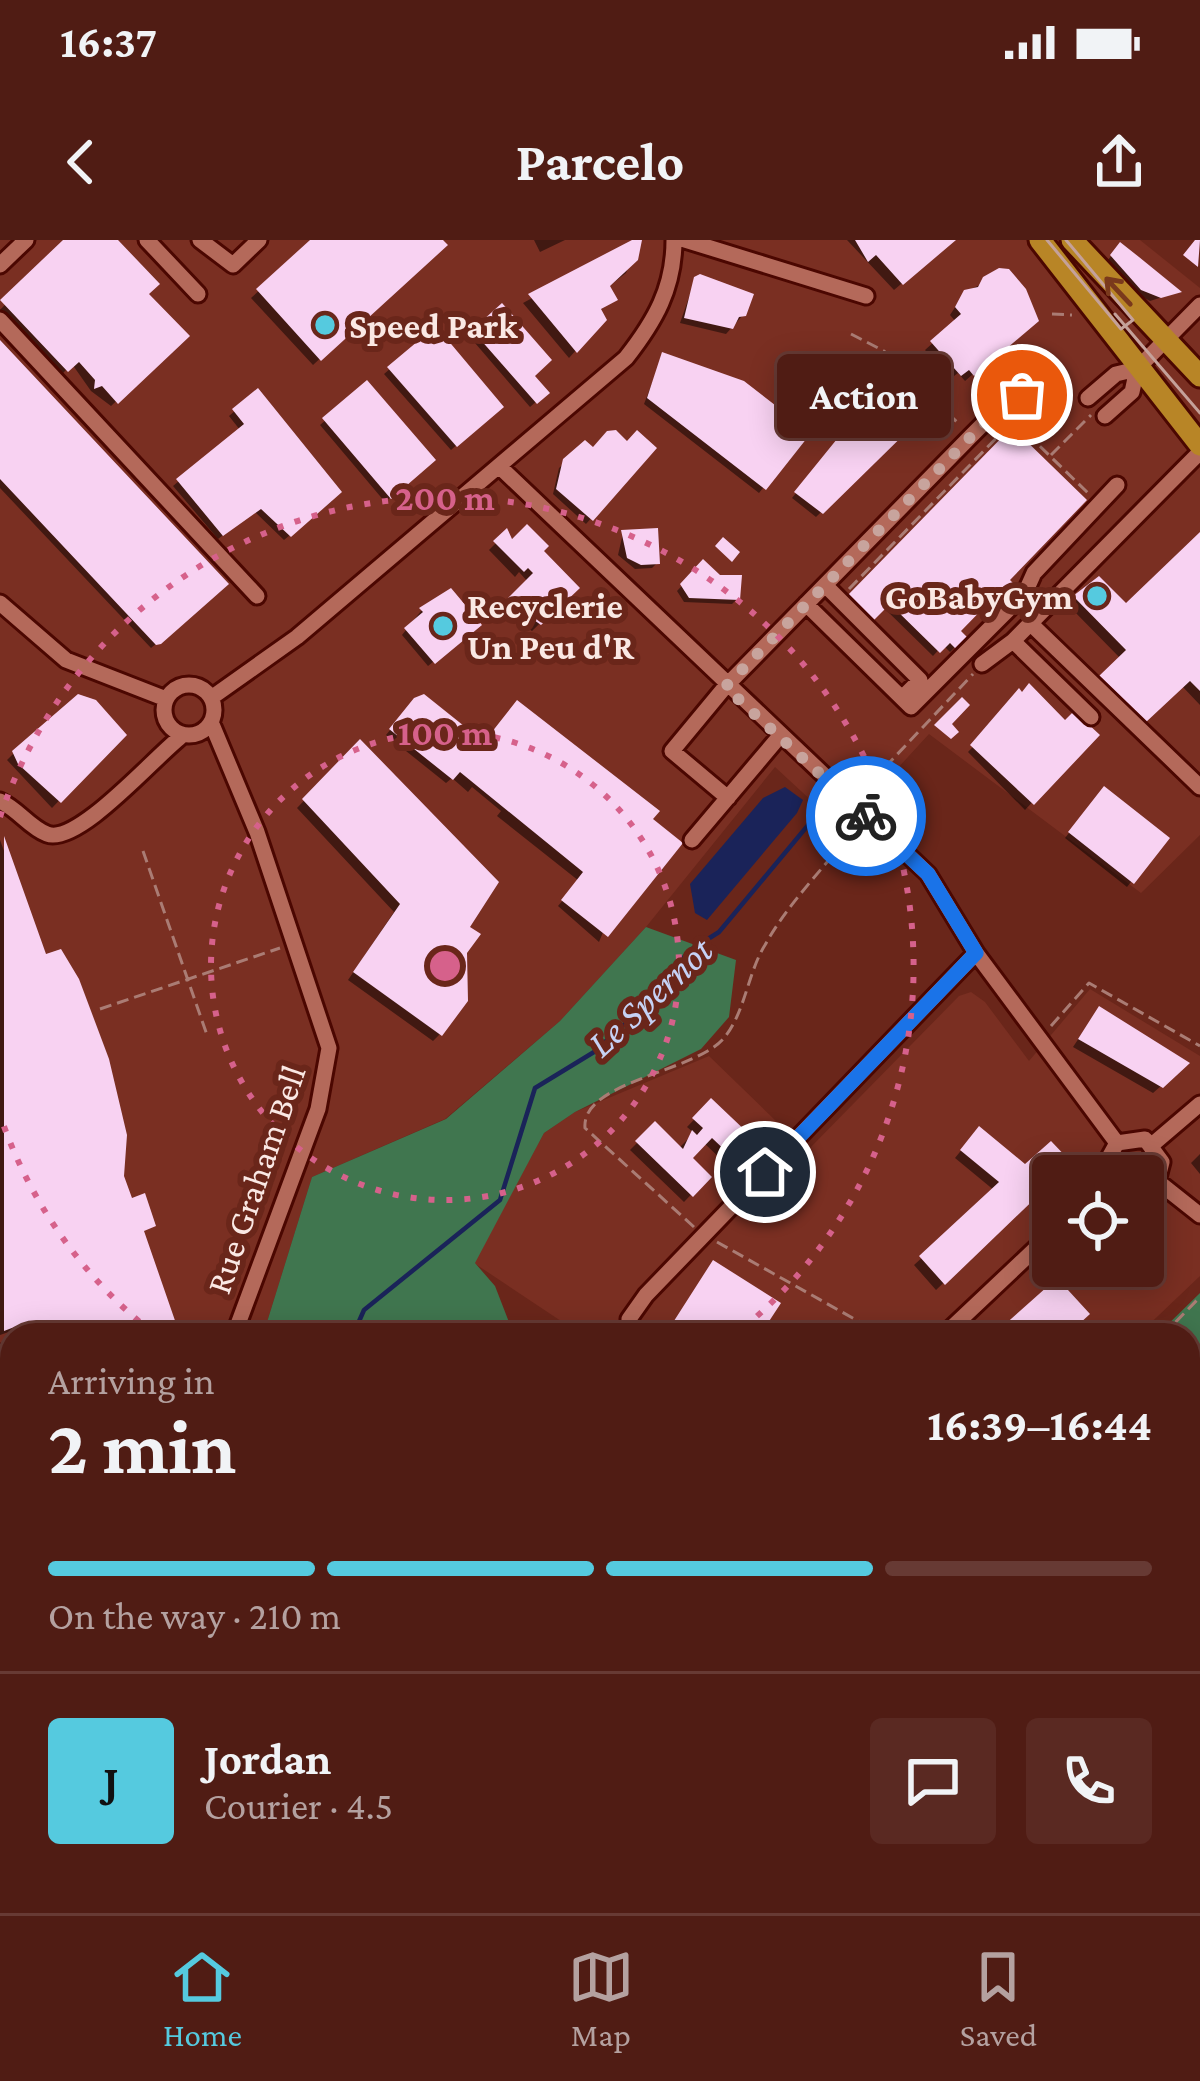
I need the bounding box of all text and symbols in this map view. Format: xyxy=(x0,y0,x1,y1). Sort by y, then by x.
text: 16:37 xyxy=(60,17,157,67)
icon: back xyxy=(48,129,114,195)
icon: share xyxy=(1086,129,1152,195)
text: Parcelo xyxy=(516,132,684,192)
one-way arrow xyxy=(1104,277,1132,307)
place label: Speed Park xyxy=(349,306,518,346)
marker: Speed Park xyxy=(312,312,338,338)
pin xyxy=(971,344,1073,446)
callout: Action xyxy=(776,353,950,437)
icon: bag xyxy=(989,362,1055,428)
text: Action xyxy=(810,374,918,417)
text: 200 m xyxy=(395,478,495,518)
place label: GoBabyGym xyxy=(885,577,1074,617)
marker: GoBabyGym xyxy=(1084,583,1110,609)
place label: Recyclerie Un Peu d'R xyxy=(467,586,635,667)
marker: Recyclerie Un Peu d'R xyxy=(430,613,456,639)
text: 100 m xyxy=(398,713,493,753)
courier xyxy=(806,756,926,876)
icon: bike xyxy=(833,783,899,849)
water label: Le Spernot xyxy=(578,928,722,1066)
centre of rings xyxy=(424,945,466,987)
street label: Rue Graham Bell xyxy=(198,1060,314,1299)
pin xyxy=(714,1121,816,1223)
icon: home xyxy=(732,1139,798,1205)
map controls xyxy=(1032,1155,1164,1287)
button: locate xyxy=(1032,1155,1164,1287)
text: Arriving in xyxy=(48,1359,215,1402)
text: 16:39–16:44 xyxy=(927,1400,1152,1450)
text: 2 min xyxy=(48,1403,236,1490)
text: On the way · 210 m xyxy=(48,1594,341,1637)
button: chat xyxy=(870,1718,996,1844)
button: phone xyxy=(1026,1718,1152,1844)
text: Jordan xyxy=(204,1734,331,1784)
text: J xyxy=(103,1756,119,1806)
text: Courier · 4.5 xyxy=(204,1784,393,1827)
tab: Home xyxy=(163,1944,242,2053)
tab: Map xyxy=(568,1944,634,2053)
tab: Saved xyxy=(960,1944,1037,2053)

